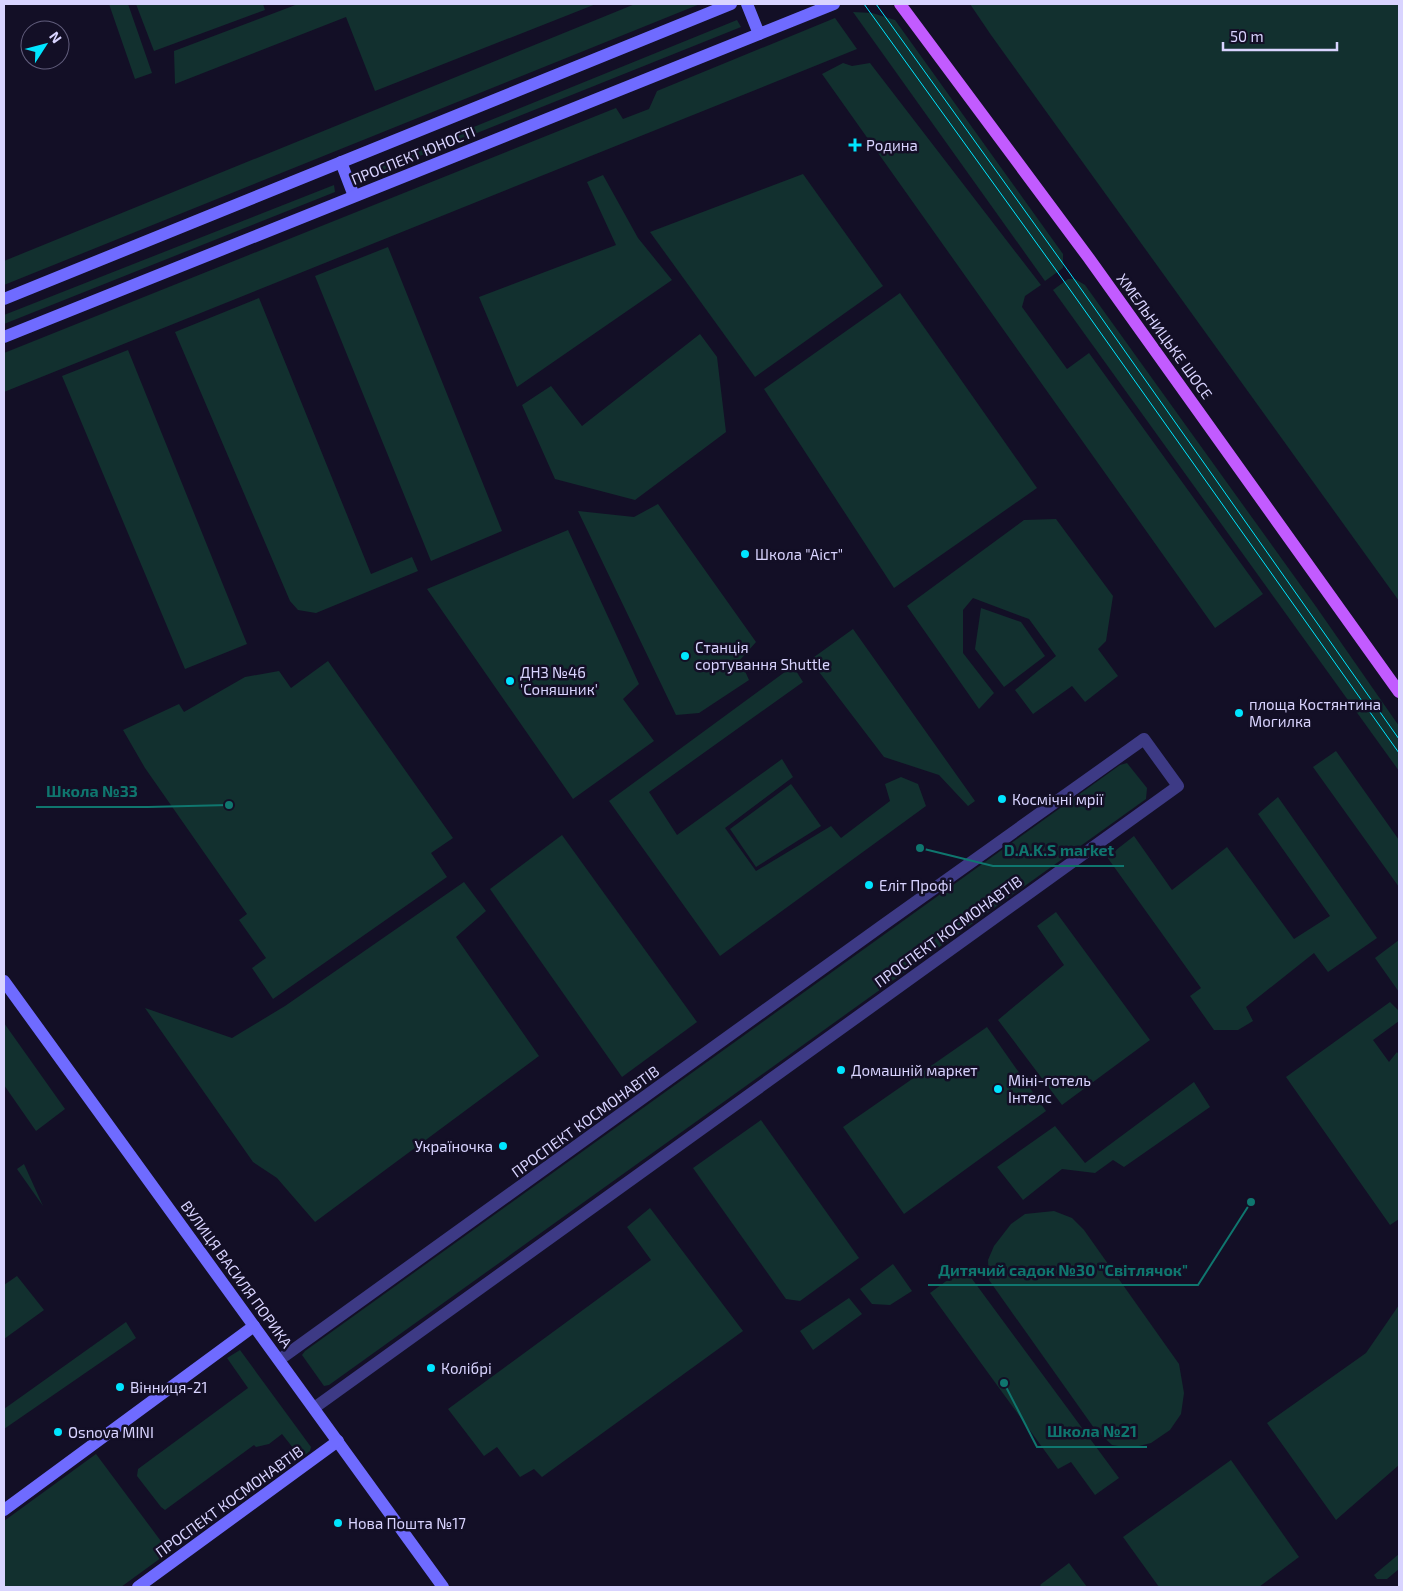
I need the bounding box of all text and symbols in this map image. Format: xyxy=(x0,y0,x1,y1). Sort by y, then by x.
north arrow xyxy=(20,20,70,70)
scale bar xyxy=(1223,20,1337,52)
text: 50 m xyxy=(1230,27,1264,45)
text: N xyxy=(46,28,66,46)
street label: ПРОСПЕКТ ЮНОСТІ xyxy=(348,122,478,188)
place label: Родина xyxy=(866,136,918,154)
marker: Родина xyxy=(848,138,862,152)
street label: ХМЕЛЬНИЦЬКЕ ШОСЕ xyxy=(1113,270,1217,402)
place label: Школа "Аіст" xyxy=(755,545,843,563)
marker: Школа "Аіст" xyxy=(739,548,751,560)
place label: Станція сортування Shuttle xyxy=(695,638,830,674)
marker: Станція сортування Shuttle xyxy=(679,650,691,662)
place label: ДНЗ №46 'Соняшник' xyxy=(520,663,598,698)
marker: ДНЗ №46 'Соняшник' xyxy=(504,675,516,687)
place label: площа Костянтина Могилка xyxy=(1249,695,1381,730)
marker: площа Костянтина Могилка xyxy=(1233,707,1245,719)
callout: Школа №33 xyxy=(36,776,148,807)
text: Школа №33 xyxy=(46,781,138,800)
place label: Космічні мрії xyxy=(1012,790,1103,808)
marker: Космічні мрії xyxy=(996,793,1008,805)
callout: D.A.K.S market xyxy=(993,835,1124,866)
text: D.A.K.S market xyxy=(1004,840,1115,859)
street label: ПРОСПЕКТ КОСМОНАВТІВ xyxy=(871,871,1025,991)
place label: Еліт Профі xyxy=(879,876,952,894)
marker: Еліт Профі xyxy=(863,879,875,891)
street label: ПРОСПЕКТ КОСМОНАВТІВ xyxy=(508,1061,662,1181)
place label: Домашній маркет xyxy=(851,1061,978,1079)
marker: Домашній маркет xyxy=(835,1064,847,1076)
place label: Міні-готель Інтелс xyxy=(1008,1071,1091,1106)
marker: Міні-готель Інтелс xyxy=(992,1083,1004,1095)
place label: Україночка xyxy=(415,1137,493,1155)
marker: Україночка xyxy=(497,1140,509,1152)
street label: ВУЛИЦЯ ВАСИЛЯ ПОРИКА xyxy=(178,1197,297,1352)
callout: Дитячий садок №30 "Світлячок" xyxy=(928,1254,1198,1285)
text: Дитячий садок №30 "Світлячок" xyxy=(938,1260,1188,1279)
place label: Колібрі xyxy=(441,1359,492,1377)
marker: Колібрі xyxy=(425,1362,437,1374)
place label: Вінниця-21 xyxy=(130,1378,208,1396)
marker: Вінниця-21 xyxy=(114,1381,126,1393)
callout: Школа №21 xyxy=(1037,1416,1147,1447)
text: Школа №21 xyxy=(1047,1421,1137,1440)
place label: Osnova MINI xyxy=(68,1423,154,1441)
marker: Osnova MINI xyxy=(52,1426,64,1438)
street label: ПРОСПЕКТ КОСМОНАВТІВ xyxy=(152,1441,306,1561)
place label: Нова Пошта №17 xyxy=(348,1514,466,1532)
marker: Нова Пошта №17 xyxy=(332,1517,344,1529)

